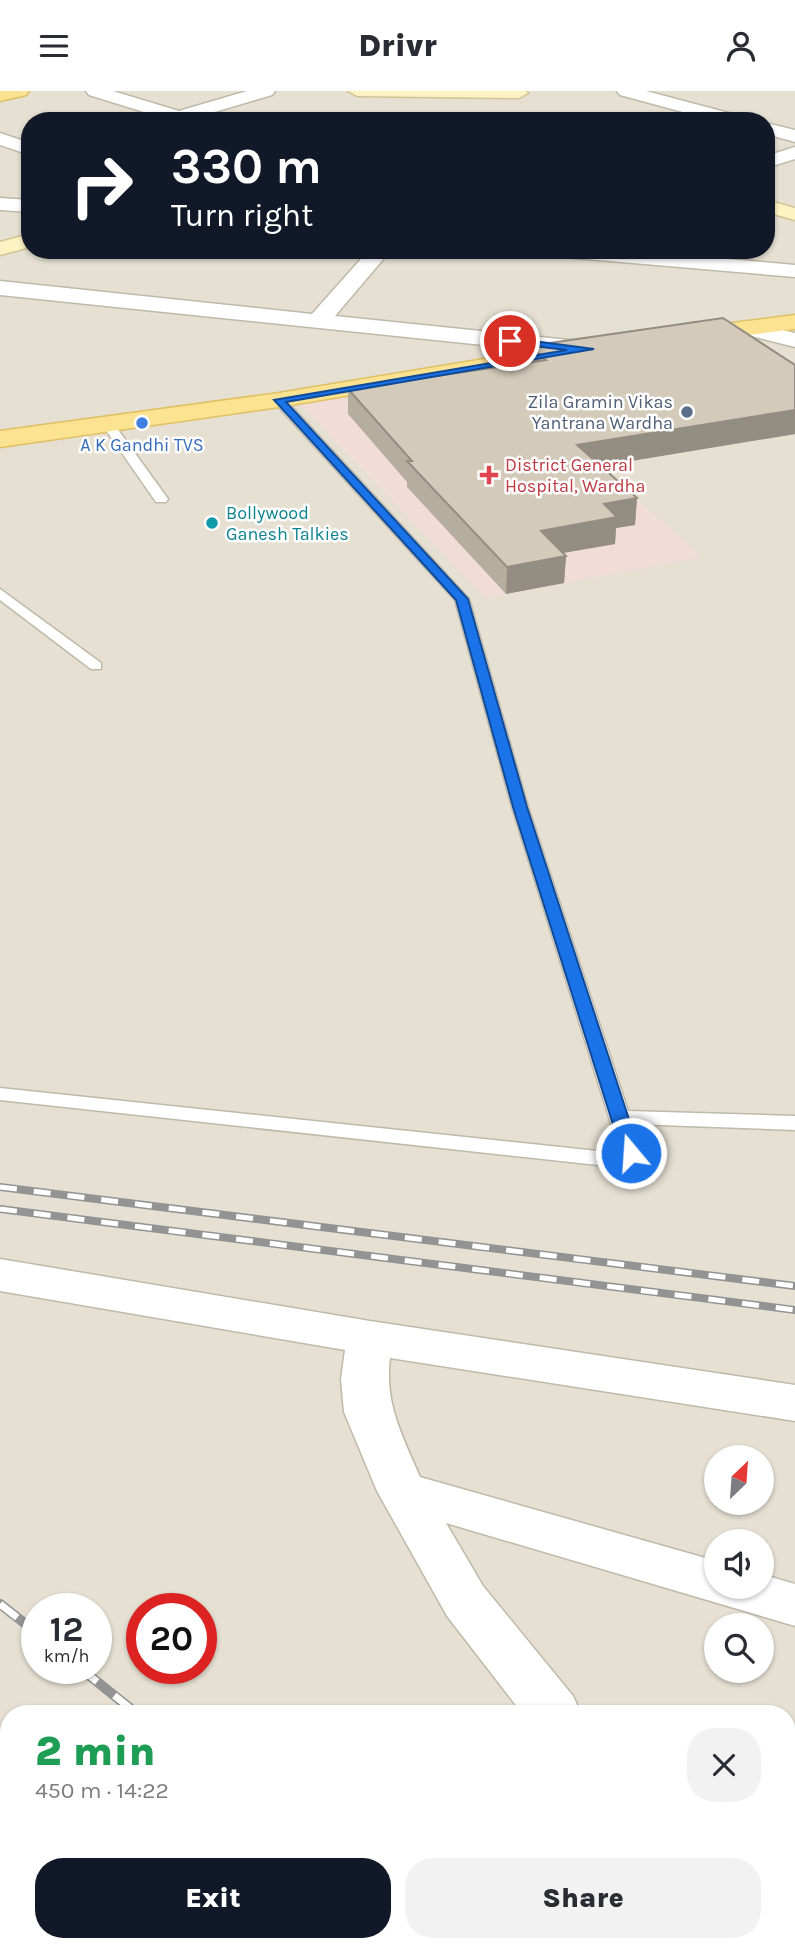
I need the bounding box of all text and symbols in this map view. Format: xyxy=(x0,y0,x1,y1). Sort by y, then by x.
icon: menu xyxy=(35,27,73,65)
text: Drivr xyxy=(358,27,437,64)
icon: person xyxy=(722,27,760,65)
text: 330 m xyxy=(171,138,322,195)
icon: right xyxy=(56,140,147,231)
text: Turn right xyxy=(171,197,313,234)
pin xyxy=(480,311,540,371)
icon: arrive xyxy=(491,322,529,360)
place label: Zila Gramin Vikas Yantrana Wardha xyxy=(527,391,673,434)
marker: Zila Gramin Vikas Yantrana Wardha xyxy=(679,404,695,420)
marker: A K Gandhi TVS xyxy=(134,415,150,431)
place label: A K Gandhi TVS xyxy=(80,434,204,456)
place label: District General Hospital, Wardha xyxy=(505,454,645,497)
marker: District General Hospital, Wardha xyxy=(479,465,499,485)
place label: Bollywood Ganesh Talkies xyxy=(226,502,349,545)
marker: Bollywood Ganesh Talkies xyxy=(204,515,220,531)
position arrow xyxy=(594,1116,668,1190)
north arrow xyxy=(704,1445,774,1515)
map controls xyxy=(704,1445,774,1683)
button: sound xyxy=(704,1529,774,1599)
speed limit sign: 20 xyxy=(126,1593,217,1684)
text: 12 xyxy=(50,1609,83,1650)
button: search xyxy=(704,1613,774,1683)
text: km/h xyxy=(44,1645,89,1667)
text: 2 min xyxy=(35,1726,155,1776)
button: close xyxy=(687,1728,761,1802)
text: 450 m · 14:22 xyxy=(35,1777,169,1804)
button: Exit xyxy=(35,1858,391,1938)
button: Share xyxy=(405,1858,761,1938)

